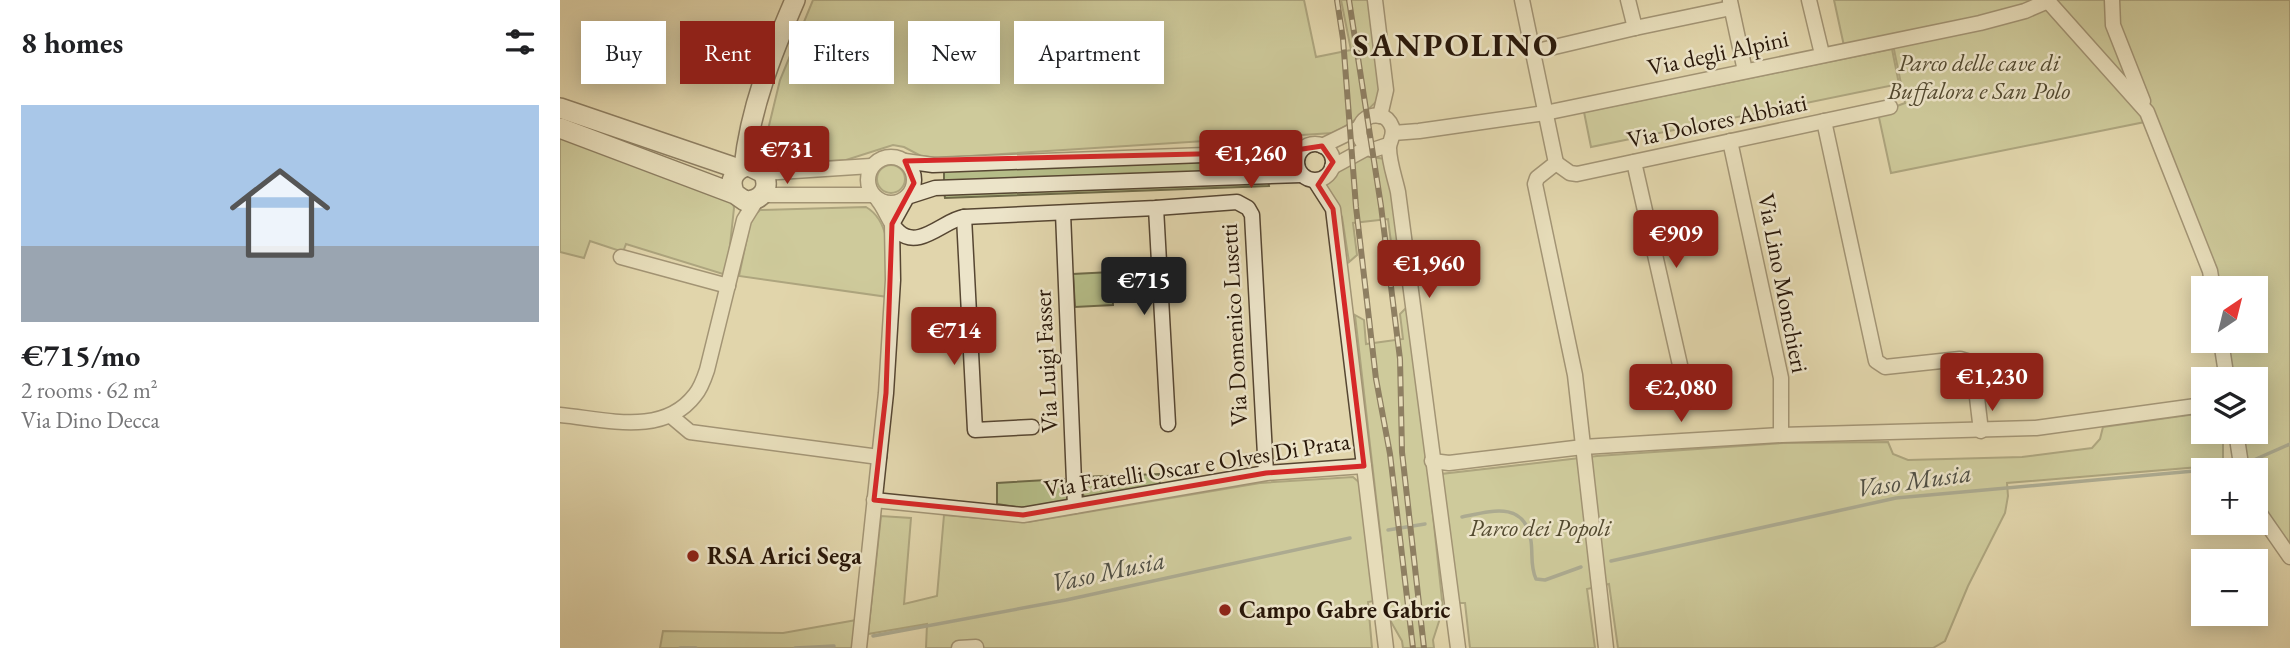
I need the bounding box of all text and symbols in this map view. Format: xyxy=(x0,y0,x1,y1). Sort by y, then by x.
chip: Buy xyxy=(581,21,666,84)
chip: Rent xyxy=(680,21,775,84)
chip: Filters xyxy=(789,21,894,84)
chip: New xyxy=(908,21,1000,84)
chip: Apartment xyxy=(1014,21,1164,84)
street label: Via degli Alpini xyxy=(1644,22,1791,83)
text: 8 homes xyxy=(21,23,123,62)
icon: filters xyxy=(501,23,539,61)
district label: SANPOLINO xyxy=(1353,24,1559,66)
park label: Parco delle cave di Buffalora e San Polo xyxy=(1887,47,2070,106)
street label: Via Dolores Abbiati xyxy=(1624,86,1810,155)
pin: €731 xyxy=(746,127,828,186)
pin: €1,260 xyxy=(1194,130,1308,190)
text: €731 xyxy=(760,134,814,164)
text: €1,260 xyxy=(1215,138,1287,168)
icon: home xyxy=(217,150,343,276)
street label: Via Lino Monchieri xyxy=(1751,191,1816,375)
pin: €909 xyxy=(1635,210,1717,270)
text: €909 xyxy=(1649,218,1703,248)
street label: Via Domenico Lusetti xyxy=(1213,223,1254,427)
pin: €1,960 xyxy=(1372,240,1486,300)
text: €1,960 xyxy=(1393,248,1465,278)
pin: €715 xyxy=(1103,258,1185,317)
text: €715 xyxy=(1117,265,1171,295)
north arrow xyxy=(2191,276,2268,354)
map controls xyxy=(2191,276,2268,626)
street label: Via Luigi Fasser xyxy=(1026,289,1065,434)
pin: €714 xyxy=(913,308,995,367)
text: €714 xyxy=(927,315,981,345)
text: €715/mo xyxy=(21,336,140,375)
pin: €1,230 xyxy=(1935,354,2049,413)
text: €1,230 xyxy=(1956,361,2028,391)
pin: €2,080 xyxy=(1624,364,1738,424)
button: layers xyxy=(2191,367,2268,444)
text: €2,080 xyxy=(1645,372,1717,402)
text: 2 rooms · 62 m² xyxy=(21,375,158,405)
text: Via Dino Decca xyxy=(21,405,160,435)
street label: Via Fratelli Oscar e Olves Di Prata xyxy=(1042,425,1353,504)
water label: Vaso Musia xyxy=(1854,455,1974,505)
button: + xyxy=(2191,458,2268,535)
park label: Parco dei Popoli xyxy=(1469,512,1612,543)
place label: RSA Arici Sega xyxy=(707,540,862,572)
water label: Vaso Musia xyxy=(1048,542,1168,600)
marker: RSA Arici Sega xyxy=(685,548,701,564)
button: − xyxy=(2191,549,2268,626)
place label: Campo Gabre Gabric xyxy=(1239,594,1450,625)
marker: Campo Gabre Gabric xyxy=(1217,602,1233,618)

